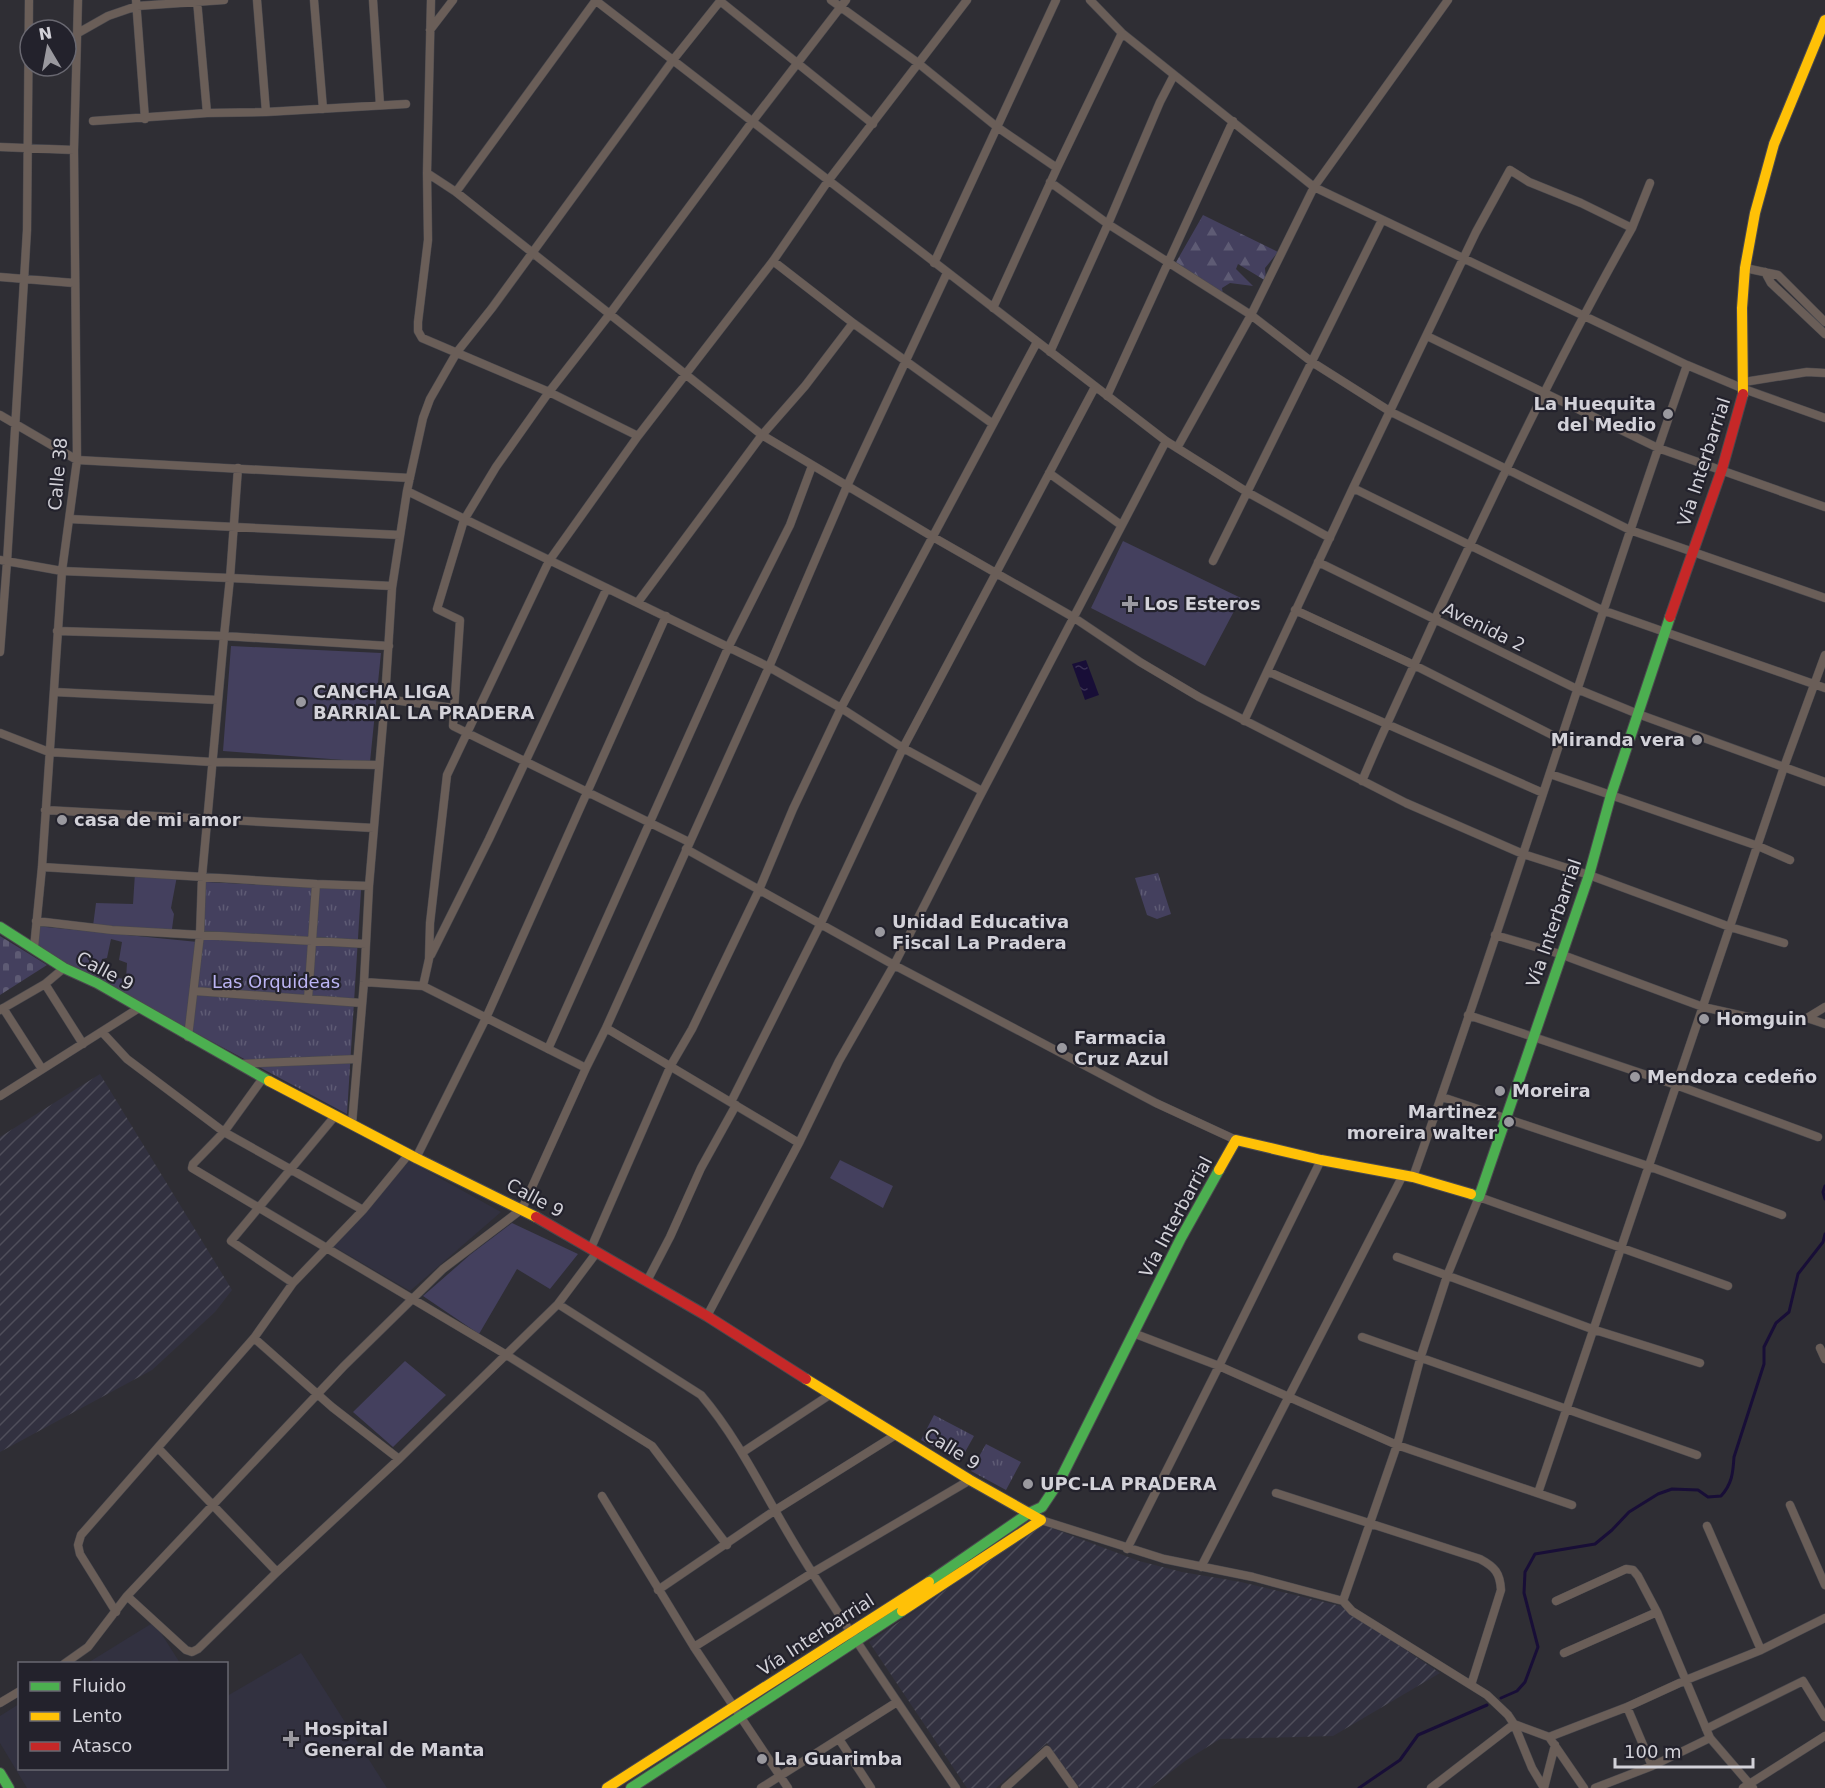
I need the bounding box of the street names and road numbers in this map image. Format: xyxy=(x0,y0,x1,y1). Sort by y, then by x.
street label: Vía Interbarrial xyxy=(1673,395,1734,529)
street label: Calle 38 xyxy=(44,437,71,511)
street label: Avenida 2 xyxy=(1440,598,1529,656)
street label: Vía Interbarrial xyxy=(1522,856,1585,990)
street label: Calle 9 xyxy=(73,947,137,994)
street label: Vía Interbarrial xyxy=(1135,1153,1216,1281)
street label: Calle 9 xyxy=(503,1174,567,1221)
street label: Calle 9 xyxy=(920,1423,984,1474)
street label: Vía Interbarrial xyxy=(754,1589,878,1680)

